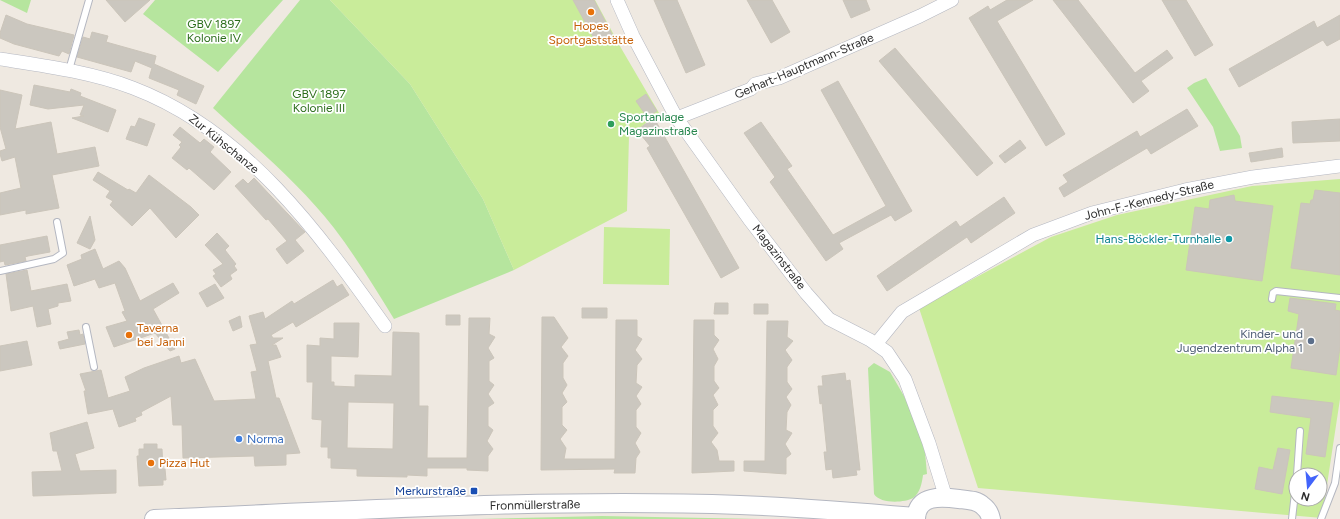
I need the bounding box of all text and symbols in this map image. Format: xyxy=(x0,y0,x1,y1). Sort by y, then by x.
marker: Hopes Sportgaststätte xyxy=(586,7,596,17)
park label: GBV 1897 Kolonie IV xyxy=(187,17,242,45)
place label: Hopes Sportgaststätte xyxy=(548,19,634,47)
street label: Gerhart-Hauptmann-Straße xyxy=(732,30,876,102)
park label: GBV 1897 Kolonie III xyxy=(292,87,346,115)
place label: Sportanlage Magazinstraße xyxy=(619,110,698,138)
street label: Zur Kühschanze xyxy=(186,111,262,177)
marker: Sportanlage Magazinstraße xyxy=(606,119,616,129)
street label: John-F.-Kennedy-Straße xyxy=(1083,177,1216,223)
street label: Magazinstraße xyxy=(749,222,809,293)
place label: Hans-Böckler-Turnhalle xyxy=(1096,232,1221,246)
marker: Hans-Böckler-Turnhalle xyxy=(1224,234,1234,244)
place label: Taverna bei Janni xyxy=(137,321,185,349)
place label: Kinder- und Jugendzentrum Alpha 1 xyxy=(1177,327,1303,355)
marker: Taverna bei Janni xyxy=(124,330,134,340)
marker: Kinder- und Jugendzentrum Alpha 1 xyxy=(1306,336,1316,346)
place label: Norma xyxy=(247,432,284,446)
marker: Norma xyxy=(234,434,244,444)
place label: Pizza Hut xyxy=(159,456,210,470)
marker: Pizza Hut xyxy=(146,458,156,468)
north arrow xyxy=(1288,467,1328,507)
place label: Merkurstraße xyxy=(395,484,466,498)
marker: Merkurstraße xyxy=(469,486,479,496)
text: N xyxy=(1299,489,1311,504)
street label: Fronmüllerstraße xyxy=(490,497,581,513)

